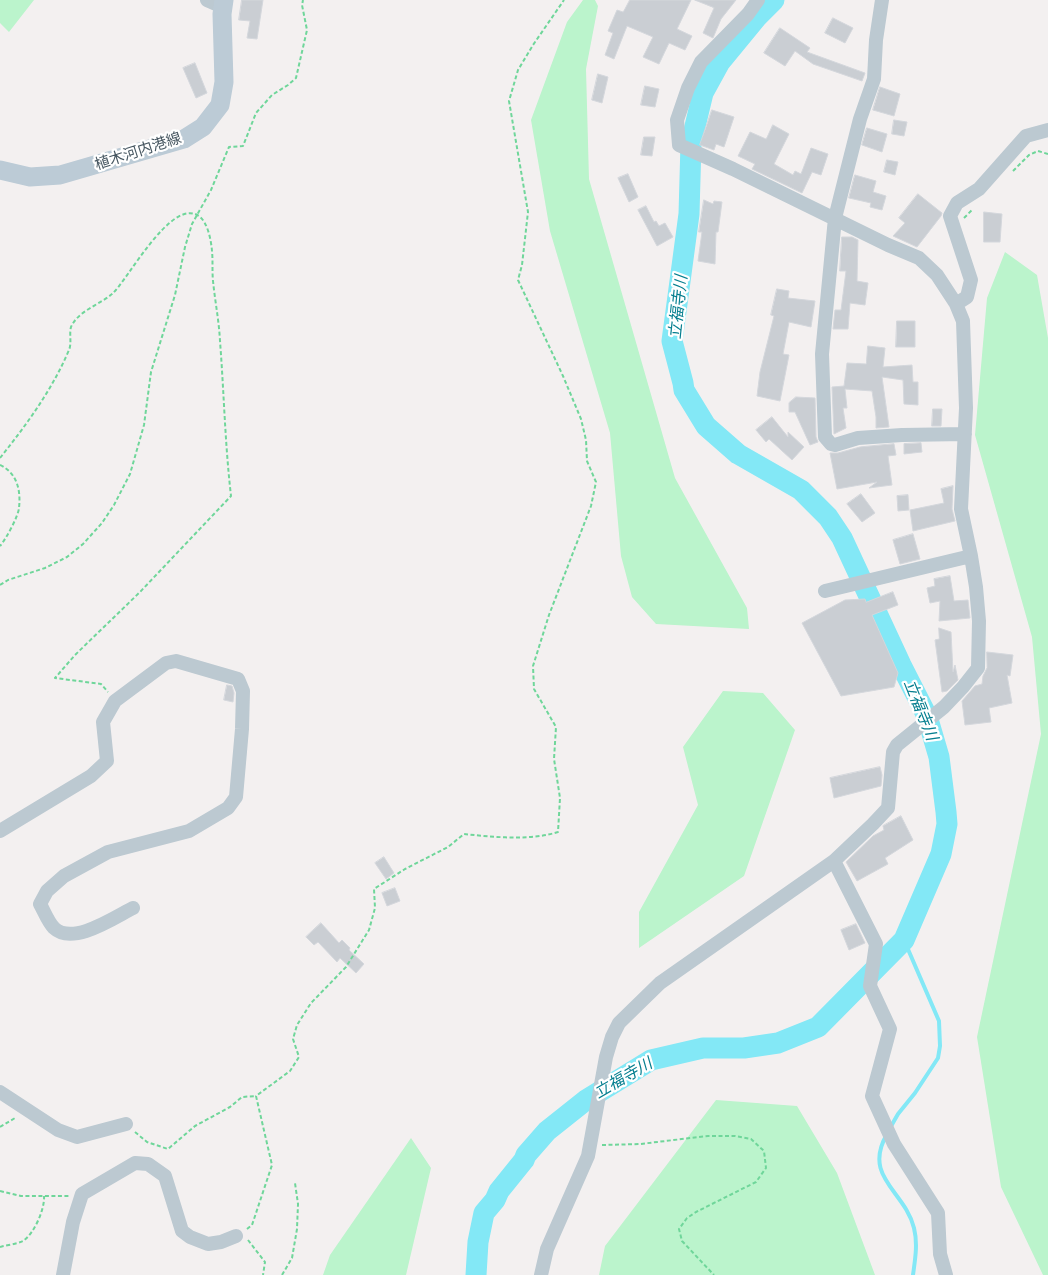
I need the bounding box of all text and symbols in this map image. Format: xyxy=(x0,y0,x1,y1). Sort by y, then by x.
street label: 植木河内港線 xyxy=(92,129,184,173)
water label: 立福寺川 xyxy=(665,274,691,340)
water label: 立福寺川 xyxy=(900,677,942,743)
water label: 立福寺川 xyxy=(590,1054,656,1102)

